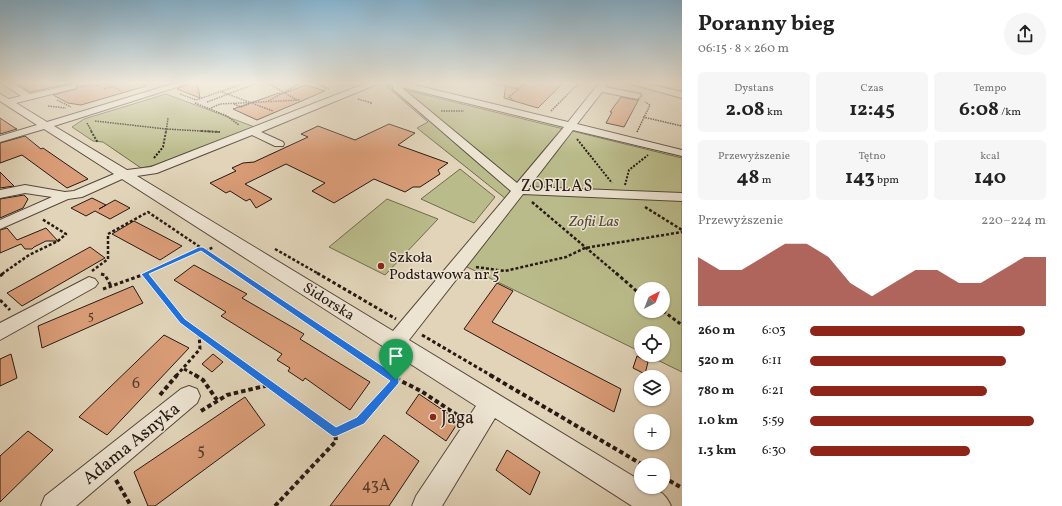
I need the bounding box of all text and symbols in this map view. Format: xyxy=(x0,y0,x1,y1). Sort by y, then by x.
text: Poranny bieg xyxy=(698,9,835,40)
button: share xyxy=(1004,13,1046,55)
text: 06:15 · 8 × 260 m xyxy=(698,40,789,58)
text: Dystans xyxy=(734,81,774,96)
text: Czas xyxy=(861,81,883,96)
text: Tempo xyxy=(974,81,1006,96)
text: 2.08 xyxy=(725,96,765,124)
text: 12:45 xyxy=(849,96,895,124)
text: 6:08 xyxy=(959,96,999,124)
text: km xyxy=(765,105,783,120)
text: /km xyxy=(999,105,1021,120)
text: Przewyższenie xyxy=(718,149,790,164)
text: Tętno xyxy=(858,149,886,164)
text: kcal xyxy=(980,149,1000,164)
text: 48 xyxy=(737,164,759,192)
text: 143 xyxy=(845,164,875,192)
text: 140 xyxy=(974,164,1006,192)
text: m xyxy=(759,173,771,188)
text: bpm xyxy=(875,173,899,188)
district label: ZOFILAS xyxy=(521,176,593,198)
park label: Zofii Las xyxy=(568,212,619,233)
text: Przewyższenie xyxy=(698,212,783,230)
text: 220–224 m xyxy=(981,212,1046,230)
place label: Szkoła Podstawowa nr 5 xyxy=(389,248,499,286)
marker: Szkoła Podstawowa nr 5 xyxy=(376,261,386,271)
street label: Sidorska xyxy=(298,278,358,326)
north arrow xyxy=(634,282,670,318)
map controls xyxy=(634,282,670,494)
house number: 5 xyxy=(88,308,94,326)
text: 260 m xyxy=(698,322,735,340)
text: 6:03 xyxy=(762,322,786,340)
button: locate xyxy=(634,326,670,362)
pin xyxy=(379,339,413,380)
icon: arrive xyxy=(385,345,407,367)
text: 520 m xyxy=(698,352,734,370)
text: 6:11 xyxy=(762,352,782,370)
button: layers xyxy=(634,370,670,406)
house number: 6 xyxy=(132,373,140,395)
text: 780 m xyxy=(698,382,734,400)
text: 6:21 xyxy=(762,382,784,400)
street label: Adama Asnyka xyxy=(78,397,186,491)
place label: Jaga xyxy=(441,406,474,431)
marker: Jaga xyxy=(428,412,438,422)
text: 1.0 km xyxy=(698,412,738,430)
text: 5:59 xyxy=(762,412,784,430)
button: + xyxy=(634,414,670,450)
house number: 5 xyxy=(197,440,205,462)
text: 1.3 km xyxy=(698,442,736,460)
text: 6:30 xyxy=(762,442,786,460)
button: − xyxy=(634,458,670,494)
house number: 43A xyxy=(362,475,390,497)

